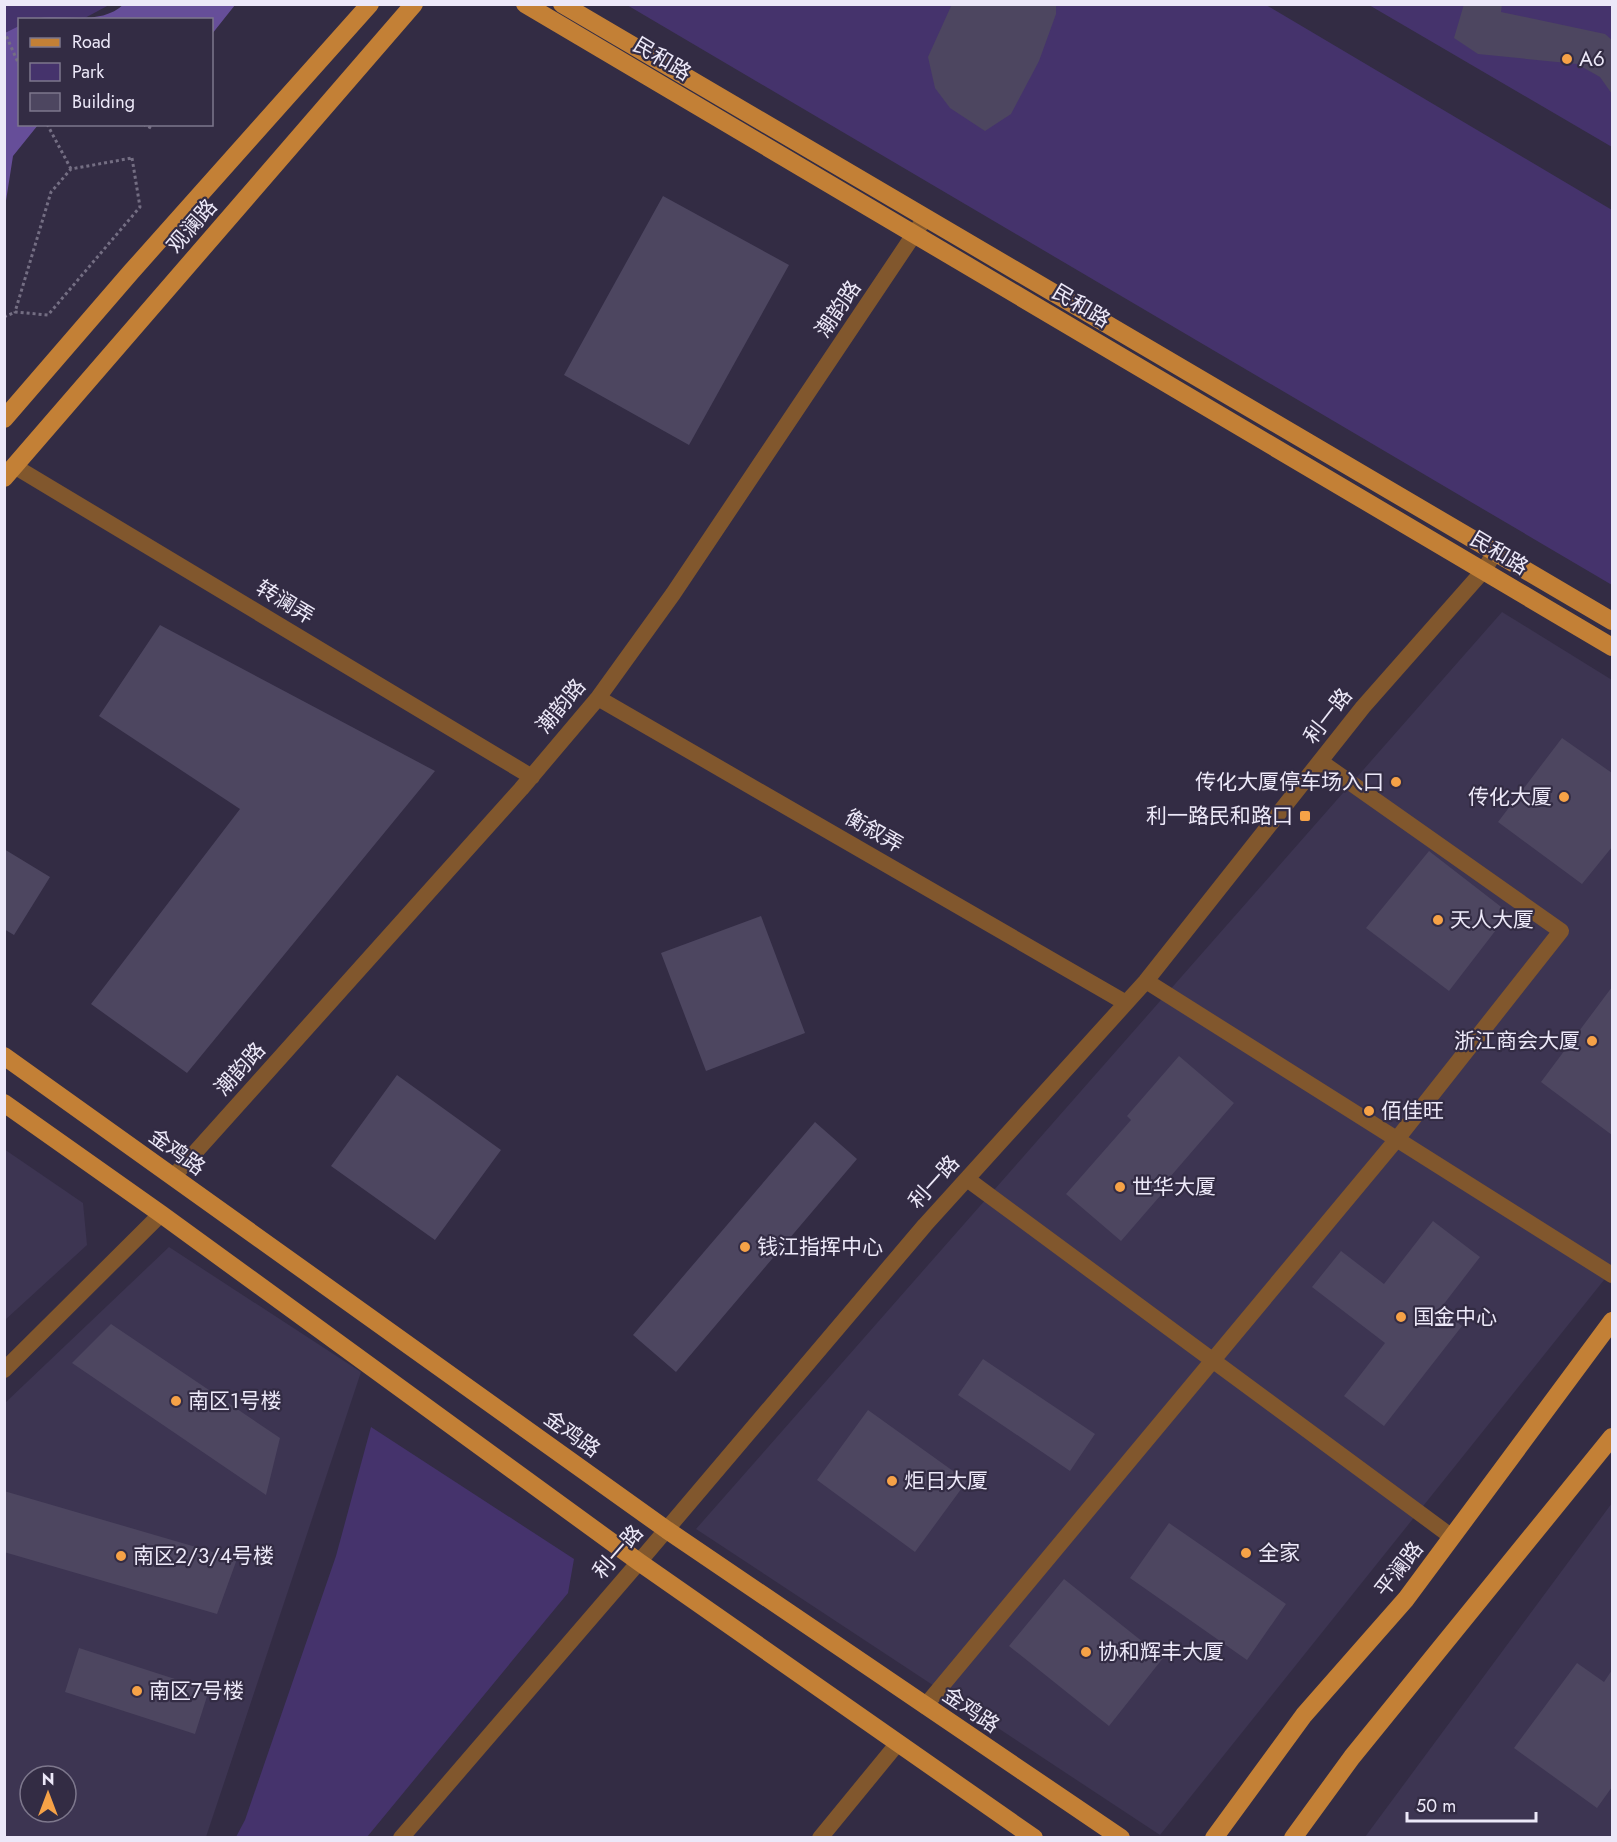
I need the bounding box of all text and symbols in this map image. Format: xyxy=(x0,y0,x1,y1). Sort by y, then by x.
legend xyxy=(18,18,213,126)
text: Road xyxy=(72,29,111,55)
street label: 民和路 xyxy=(627,30,697,88)
place label: A6 xyxy=(1579,44,1605,74)
marker: A6 xyxy=(1560,52,1574,66)
text: Park xyxy=(72,59,104,85)
text: Building xyxy=(72,89,135,115)
street label: 观澜路 xyxy=(160,192,224,260)
street label: 潮韵路 xyxy=(808,274,868,344)
street label: 民和路 xyxy=(1046,277,1116,335)
street label: 民和路 xyxy=(1464,524,1534,582)
street label: 转澜弄 xyxy=(250,573,320,631)
street label: 潮韵路 xyxy=(529,672,593,740)
street label: 利一路 xyxy=(1297,682,1359,750)
place label: 传化大厦停车场入口 xyxy=(1195,767,1384,797)
marker: 传化大厦停车场入口 xyxy=(1389,775,1403,789)
place label: 传化大厦 xyxy=(1468,782,1552,812)
marker: 传化大厦 xyxy=(1557,790,1571,804)
place label: 利一路民和路口 xyxy=(1146,801,1293,831)
street label: 衡叙弄 xyxy=(839,802,909,860)
marker: 利一路民和路口 xyxy=(1298,809,1312,823)
place label: 天人大厦 xyxy=(1450,905,1534,935)
marker: 天人大厦 xyxy=(1431,913,1445,927)
place label: 浙江商会大厦 xyxy=(1454,1026,1580,1056)
marker: 浙江商会大厦 xyxy=(1585,1034,1599,1048)
street label: 潮韵路 xyxy=(208,1036,272,1102)
place label: 佰佳旺 xyxy=(1381,1096,1444,1126)
marker: 佰佳旺 xyxy=(1362,1104,1376,1118)
street label: 金鸡路 xyxy=(143,1121,211,1183)
street label: 利一路 xyxy=(902,1149,966,1215)
place label: 世华大厦 xyxy=(1132,1172,1216,1202)
marker: 世华大厦 xyxy=(1113,1180,1127,1194)
place label: 钱江指挥中心 xyxy=(757,1232,883,1262)
marker: 钱江指挥中心 xyxy=(738,1240,752,1254)
place label: 国金中心 xyxy=(1413,1302,1497,1332)
marker: 国金中心 xyxy=(1394,1310,1408,1324)
place label: 南区1号楼 xyxy=(188,1386,281,1416)
marker: 南区1号楼 xyxy=(169,1394,183,1408)
street label: 金鸡路 xyxy=(538,1403,606,1465)
place label: 炬日大厦 xyxy=(904,1466,988,1496)
marker: 炬日大厦 xyxy=(885,1474,899,1488)
street label: 利一路 xyxy=(586,1518,650,1586)
street label: 平澜路 xyxy=(1368,1535,1430,1603)
place label: 全家 xyxy=(1258,1538,1300,1568)
place label: 南区2/3/4号楼 xyxy=(133,1541,274,1571)
marker: 全家 xyxy=(1239,1546,1253,1560)
marker: 南区2/3/4号楼 xyxy=(114,1549,128,1563)
place label: 协和辉丰大厦 xyxy=(1098,1637,1224,1667)
marker: 协和辉丰大厦 xyxy=(1079,1645,1093,1659)
place label: 南区7号楼 xyxy=(149,1676,244,1706)
street label: 金鸡路 xyxy=(936,1680,1006,1740)
marker: 南区7号楼 xyxy=(130,1684,144,1698)
north arrow xyxy=(18,1764,78,1824)
text: N xyxy=(42,1768,54,1791)
scale bar xyxy=(1407,1785,1536,1823)
text: 50 m xyxy=(1416,1793,1456,1819)

